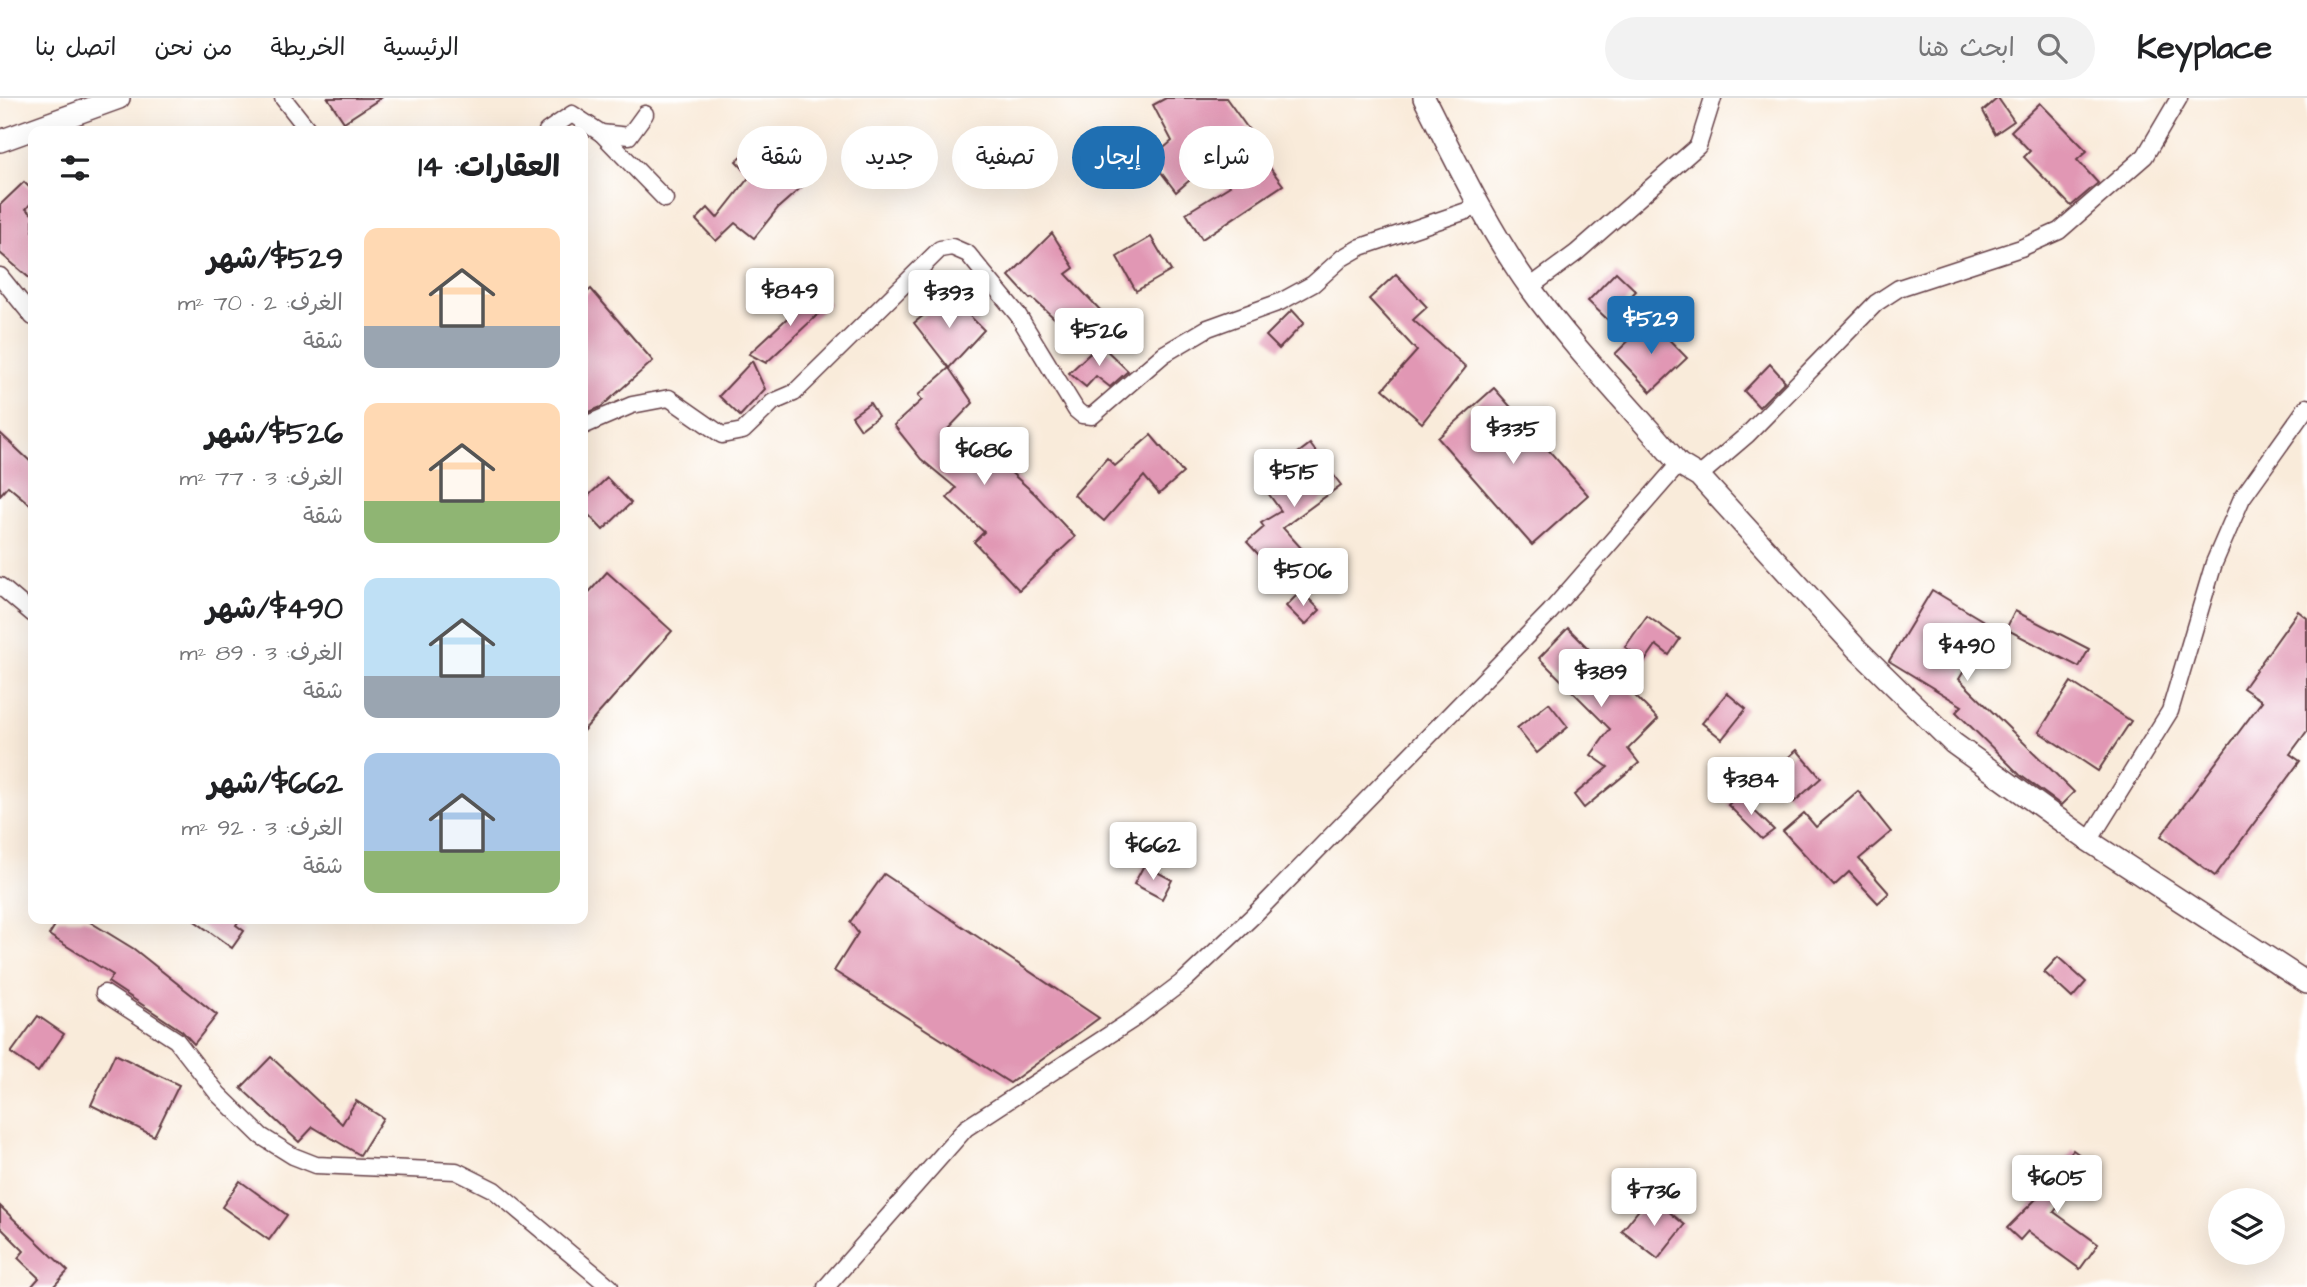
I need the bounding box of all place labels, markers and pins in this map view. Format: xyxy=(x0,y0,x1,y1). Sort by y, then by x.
pin: $849 xyxy=(749,268,831,328)
pin: $393 xyxy=(908,271,990,330)
pin: $529 xyxy=(1610,296,1692,356)
pin: $526 xyxy=(1058,308,1140,368)
pin: $335 xyxy=(1472,406,1554,466)
pin: $686 xyxy=(943,428,1025,487)
pin: $515 xyxy=(1253,450,1335,509)
pin: $506 xyxy=(1262,548,1344,608)
pin: $490 xyxy=(1926,624,2008,683)
pin: $389 xyxy=(1560,650,1642,709)
pin: $384 xyxy=(1710,758,1792,817)
pin: $662 xyxy=(1112,822,1194,882)
pin: $605 xyxy=(2016,1156,2098,1215)
pin: $736 xyxy=(1613,1168,1695,1228)

